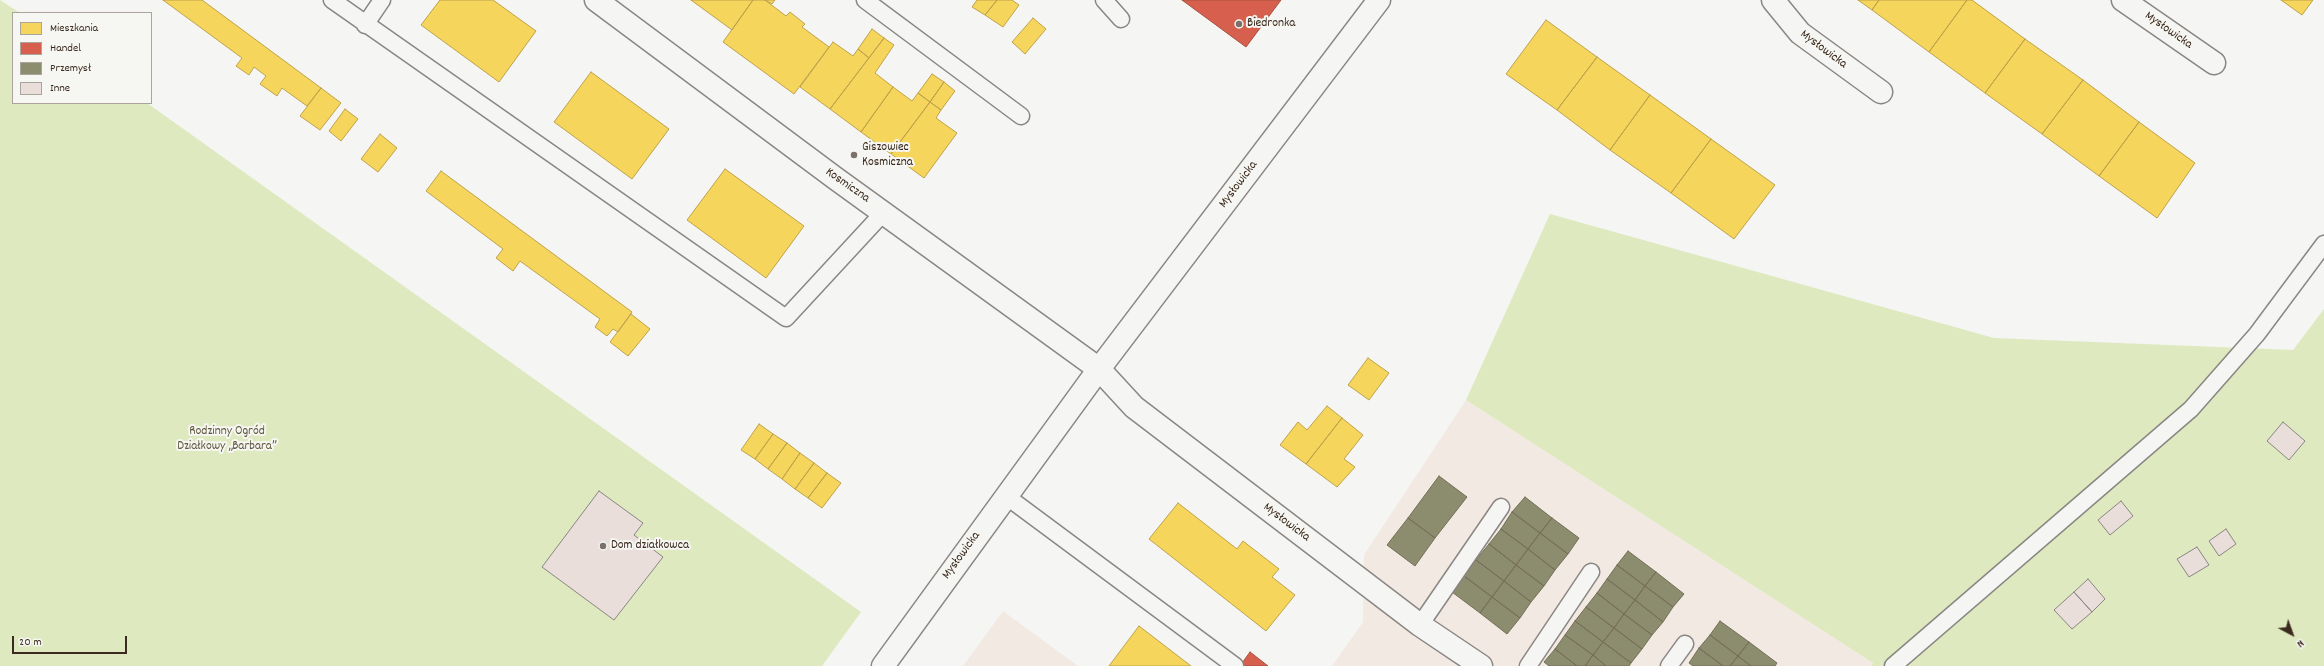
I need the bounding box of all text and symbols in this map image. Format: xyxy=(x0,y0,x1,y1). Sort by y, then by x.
street label: Mysłowicka xyxy=(2141,9,2195,53)
legend xyxy=(12,12,152,104)
place label: Biedronka xyxy=(1247,16,1295,32)
marker: Biedronka xyxy=(1234,19,1244,29)
text: Mieszkania xyxy=(50,20,98,37)
street label: Mysłowicka xyxy=(1796,27,1850,73)
text: Handel xyxy=(50,40,81,57)
text: Przemysł xyxy=(50,60,91,77)
text: Inne xyxy=(50,80,70,97)
place label: Giszowiec Kosmiczna xyxy=(862,140,913,171)
marker: Giszowiec Kosmiczna xyxy=(849,150,859,160)
street label: Mysłowicka xyxy=(1216,158,1262,212)
street label: Kosmiczna xyxy=(822,165,872,207)
park label: Rodzinny Ogród Działkowy „Barbara” xyxy=(177,424,277,455)
street label: Mysłowicka xyxy=(1259,500,1313,546)
street label: Mysłowicka xyxy=(940,529,984,583)
place label: Dom działkowca xyxy=(611,538,689,554)
marker: Dom działkowca xyxy=(598,541,608,551)
north arrow xyxy=(2272,614,2312,654)
scale bar xyxy=(14,628,129,654)
text: 20 m xyxy=(19,634,42,651)
text: N xyxy=(2293,635,2307,651)

